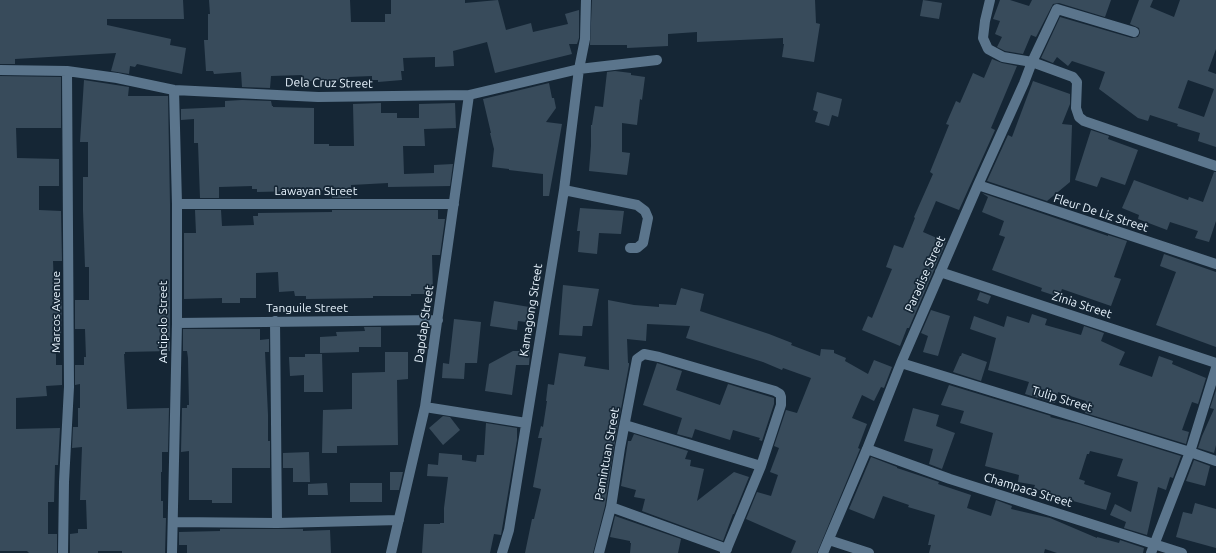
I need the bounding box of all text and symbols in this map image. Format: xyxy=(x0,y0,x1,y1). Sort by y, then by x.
street label: Dela Cruz Street xyxy=(285,75,373,91)
street label: Lawayan Street xyxy=(275,184,357,198)
street label: Fleur De Liz Street xyxy=(1052,191,1150,235)
street label: Paradise Street xyxy=(902,234,948,314)
street label: Kamagong Street xyxy=(517,262,545,358)
street label: Marcos Avenue xyxy=(49,271,63,353)
street label: Antipolo Street xyxy=(156,281,170,363)
street label: Dapdap Street xyxy=(411,284,437,364)
street label: Zinia Street xyxy=(1050,289,1114,321)
street label: Tanguile Street xyxy=(266,301,348,315)
street label: Tulip Street xyxy=(1030,383,1094,415)
street label: Pamintuan Street xyxy=(592,406,622,502)
street label: Champaca Street xyxy=(982,470,1074,510)

